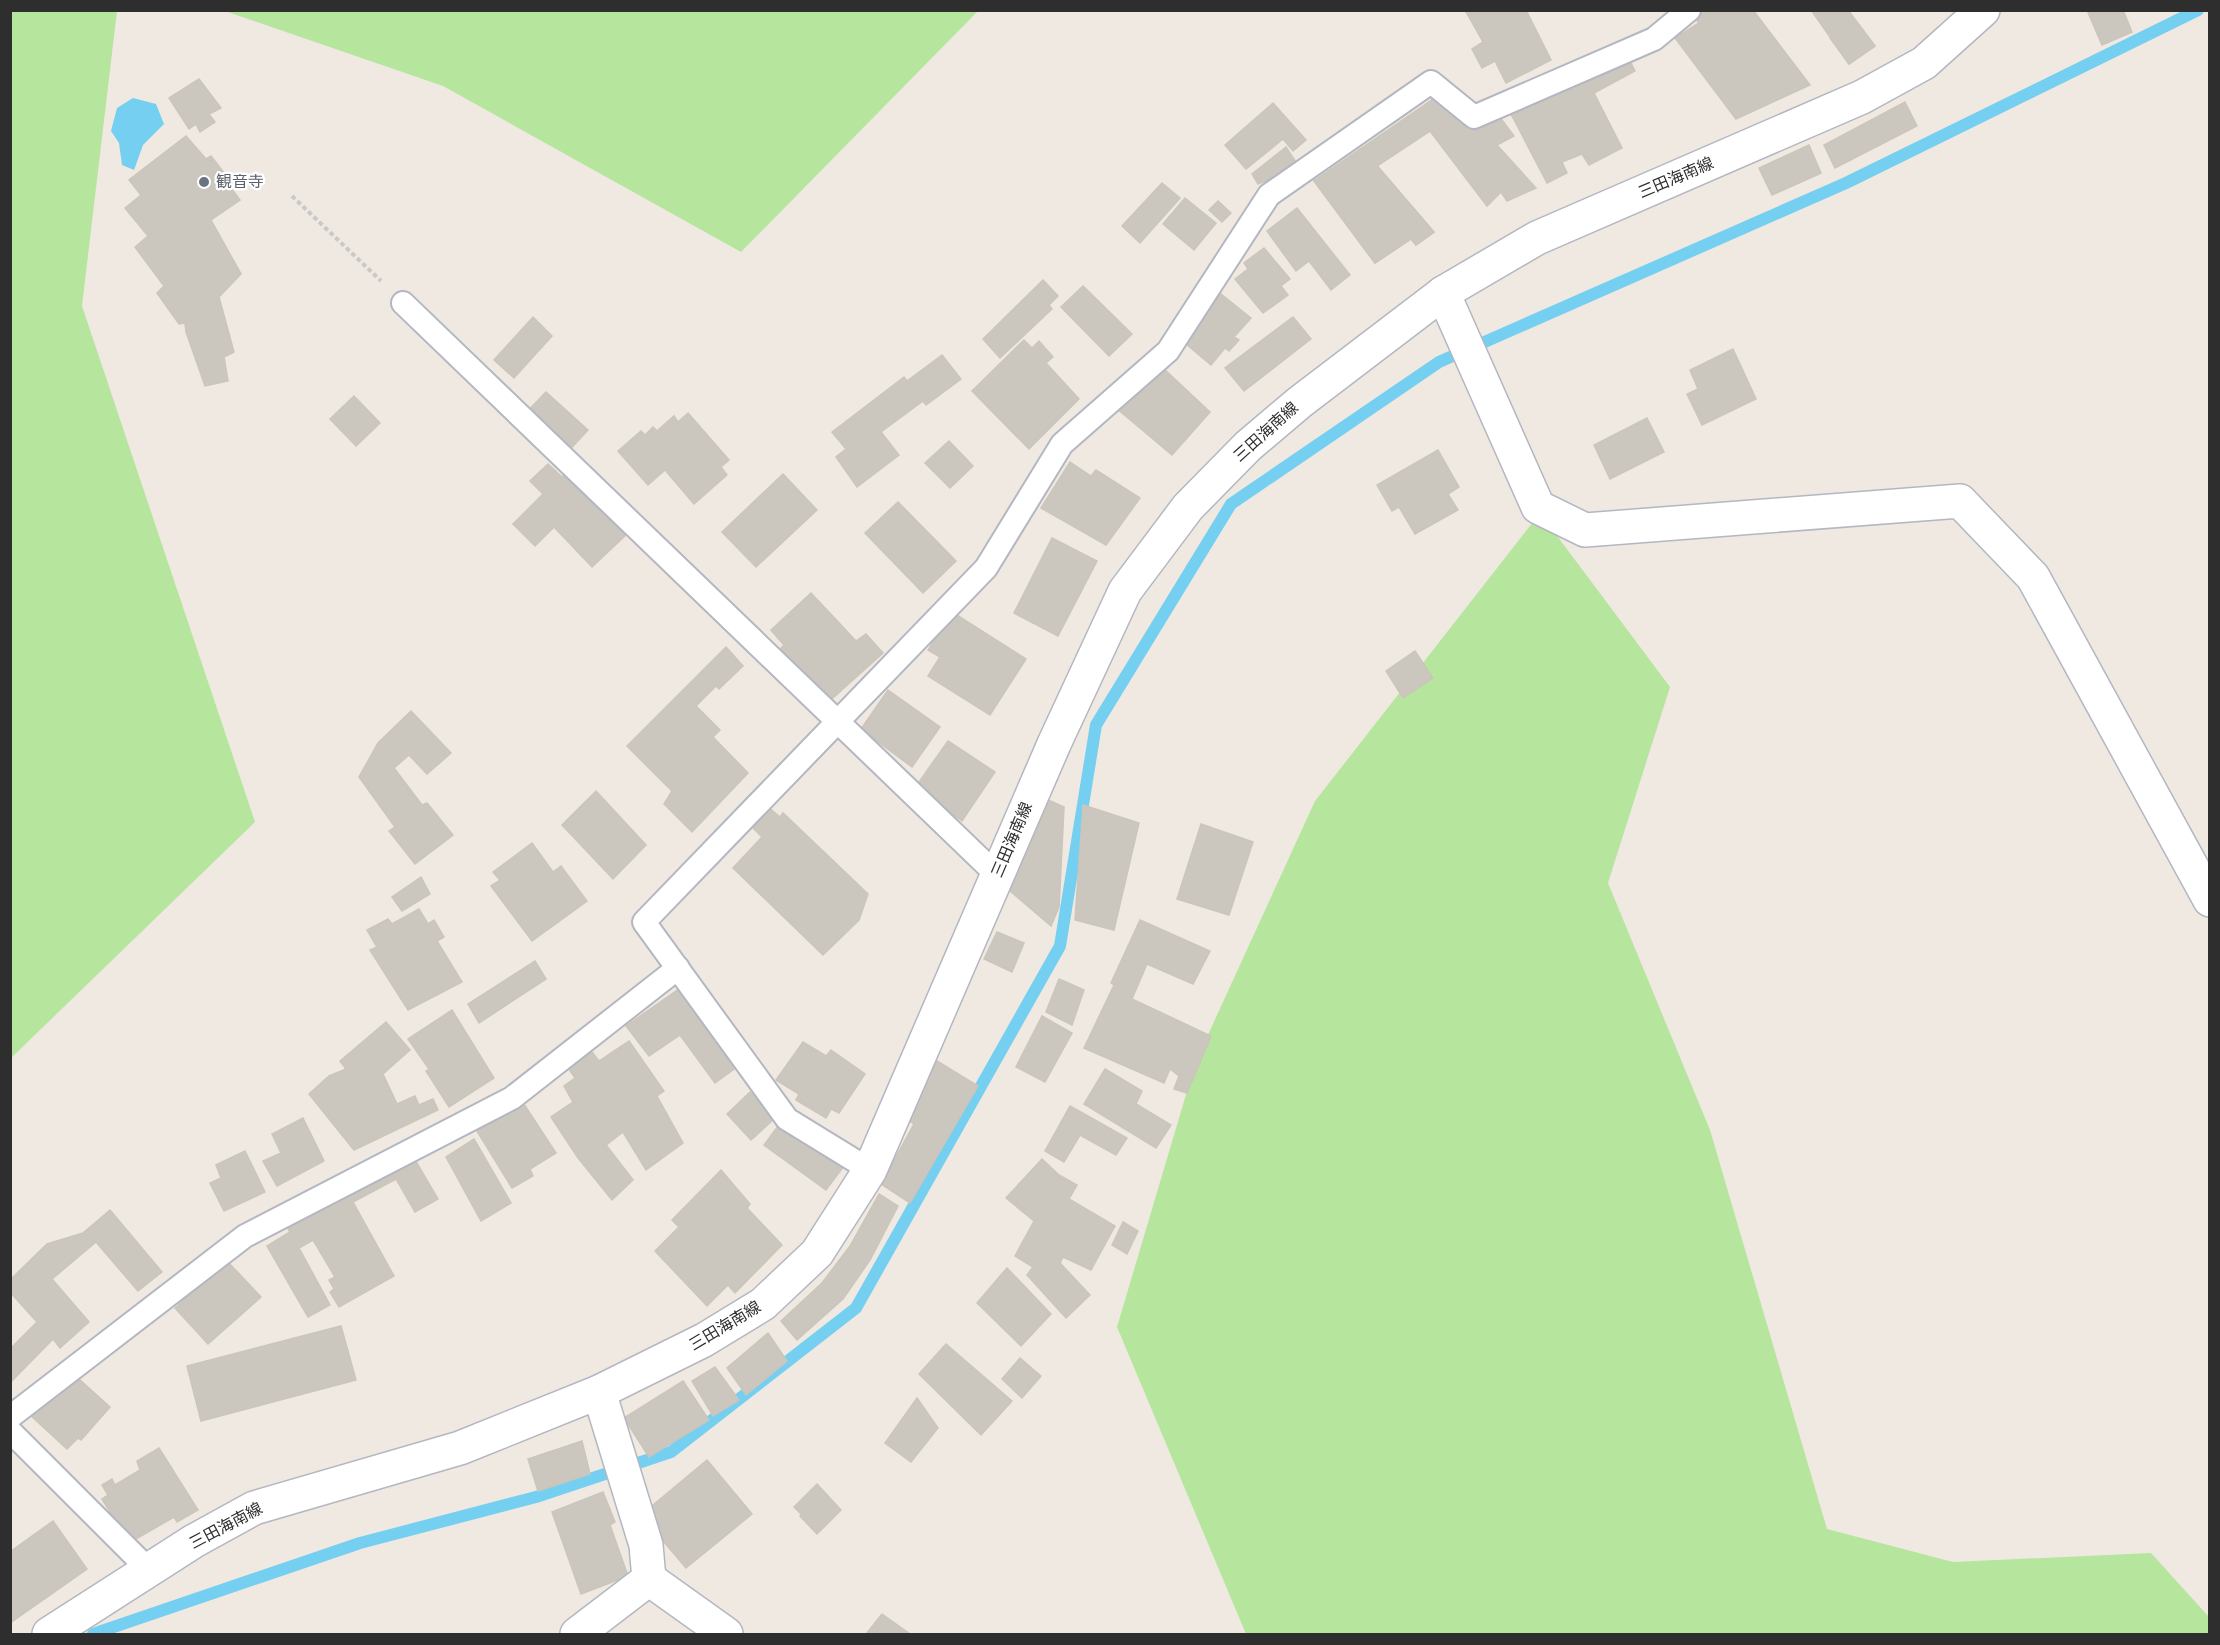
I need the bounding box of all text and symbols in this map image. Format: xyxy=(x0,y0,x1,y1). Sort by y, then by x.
street label: 三田海南線 xyxy=(1635,153,1717,203)
place label: 観音寺 xyxy=(216,172,264,192)
marker: 観音寺 xyxy=(197,175,211,189)
street label: 三田海南線 xyxy=(1230,398,1302,466)
street label: 三田海南線 xyxy=(987,799,1037,881)
street label: 三田海南線 xyxy=(686,1297,764,1355)
street label: 三田海南線 xyxy=(186,1498,266,1554)

